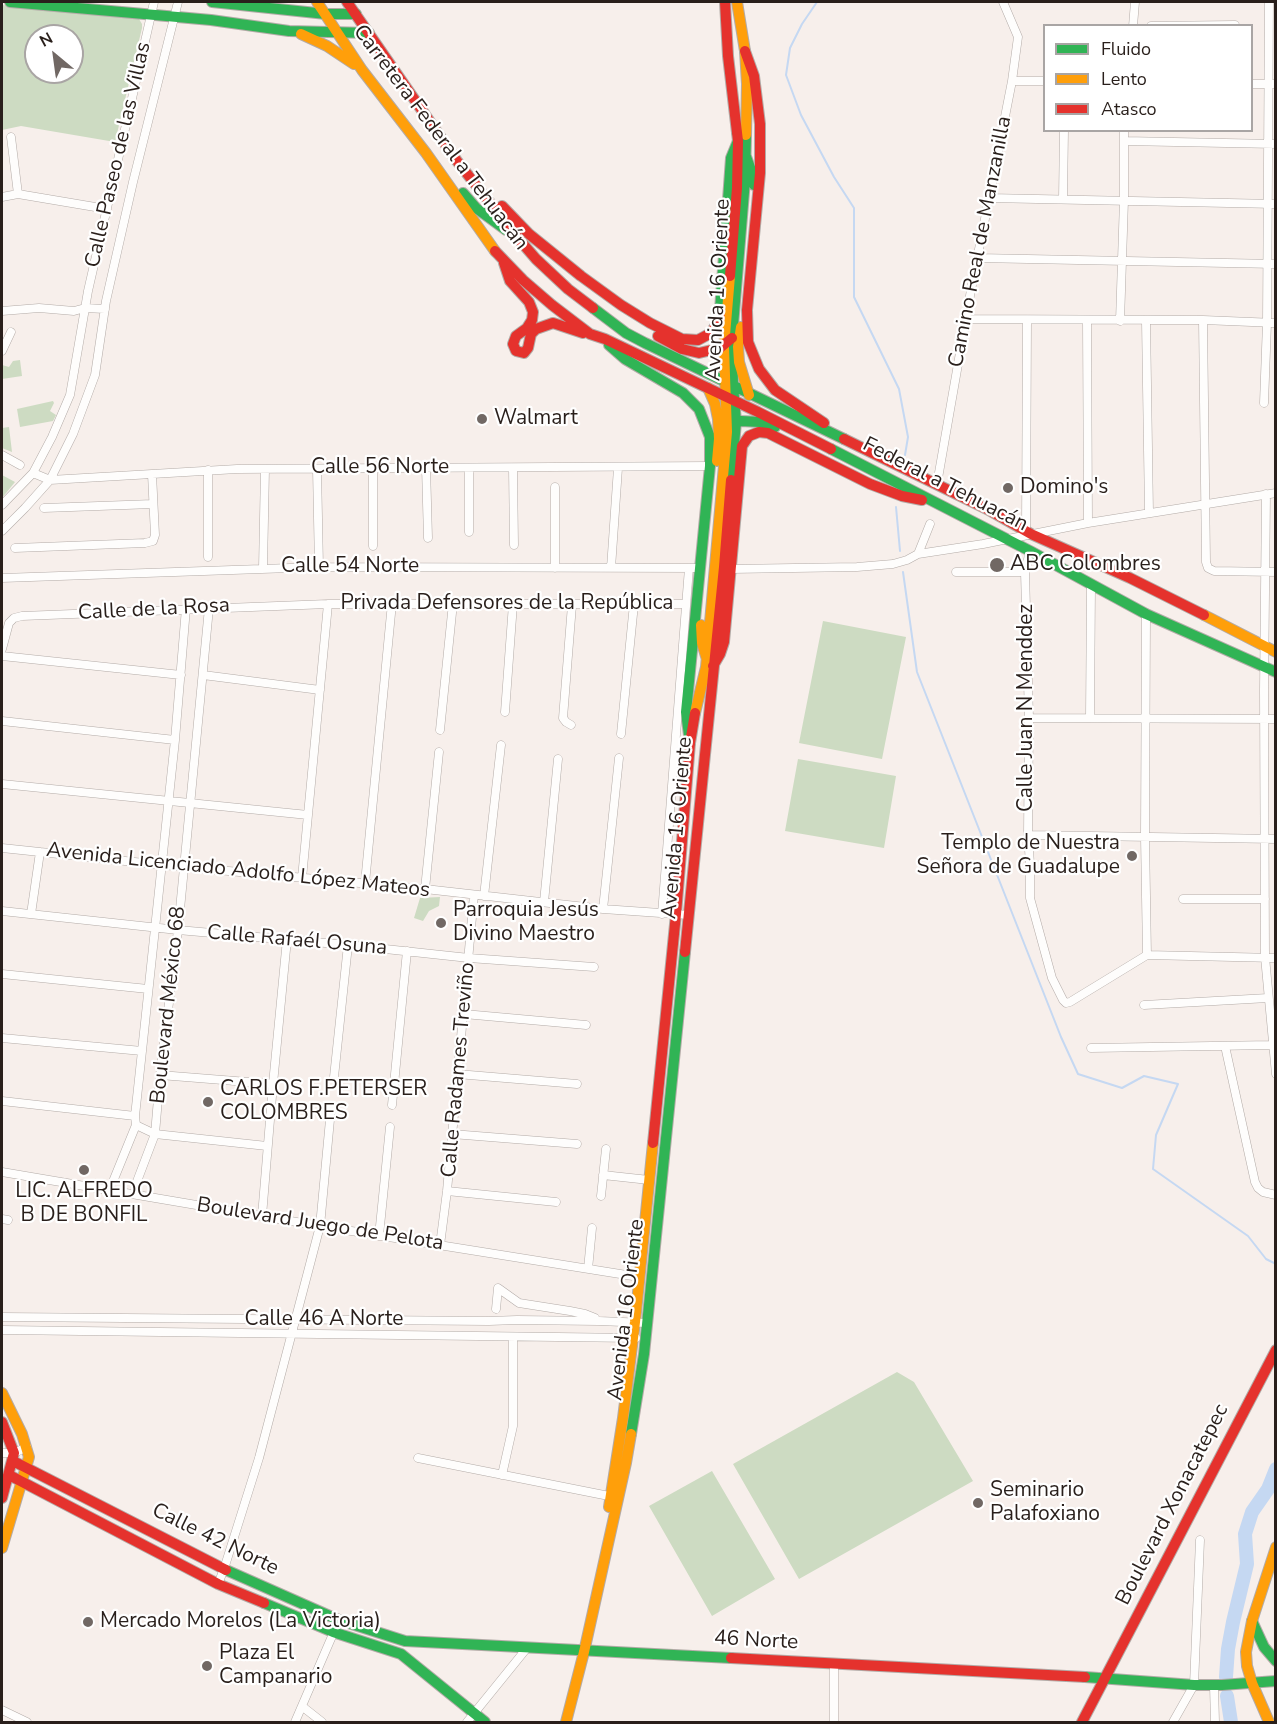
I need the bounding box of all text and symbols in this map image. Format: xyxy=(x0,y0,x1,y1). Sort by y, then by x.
street label: Carretera Federal a Tehuacán xyxy=(347,20,533,256)
north arrow xyxy=(24,24,84,84)
legend xyxy=(1043,24,1253,132)
text: N xyxy=(36,27,57,53)
text: Fluido xyxy=(1101,37,1151,61)
street label: Calle Paseo de las Villas xyxy=(81,40,157,270)
text: Lento xyxy=(1101,67,1147,91)
text: Atasco xyxy=(1101,97,1157,121)
street label: Camino Real de Manzanilla xyxy=(944,114,1018,370)
street label: Avenida 16 Oriente xyxy=(702,198,736,382)
place label: Walmart xyxy=(494,406,578,432)
marker: Walmart xyxy=(475,412,489,426)
street label: Federal a Tehuacán xyxy=(858,432,1032,538)
street label: Calle 56 Norte xyxy=(311,455,449,481)
place label: Domino's xyxy=(1020,475,1108,501)
marker: Domino's xyxy=(1001,481,1015,495)
place label: ABC Colombres xyxy=(1010,552,1161,578)
street label: Calle 54 Norte xyxy=(281,554,419,580)
marker: ABC Colombres xyxy=(988,556,1006,574)
street label: Privada Defensores de la República xyxy=(340,591,674,617)
street label: Calle de la Rosa xyxy=(77,593,231,627)
street label: Calle Juan N Menddez xyxy=(1014,604,1040,812)
street label: Avenida 16 Oriente xyxy=(657,736,699,920)
place label: Templo de Nuestra Señora de Guadalupe xyxy=(917,831,1120,881)
street label: Avenida Licenciado Adolfo López Mateos xyxy=(45,838,431,904)
marker: Templo de Nuestra Señora de Guadalupe xyxy=(1125,849,1139,863)
place label: Parroquia Jesús Divino Maestro xyxy=(453,898,599,948)
street label: Boulevard México 68 xyxy=(146,905,192,1105)
marker: Parroquia Jesús Divino Maestro xyxy=(434,916,448,930)
street label: Calle Rafaél Osuna xyxy=(206,921,388,961)
street label: Calle Radames Treviño xyxy=(437,961,481,1179)
place label: CARLOS F.PETERSER COLOMBRES xyxy=(220,1077,427,1127)
marker: CARLOS F.PETERSER COLOMBRES xyxy=(201,1095,215,1109)
marker: LIC. ALFREDO B DE BONFIL xyxy=(77,1163,91,1177)
place label: LIC. ALFREDO B DE BONFIL xyxy=(15,1179,153,1229)
street label: Boulevard Juego de Pelota xyxy=(195,1193,445,1257)
street label: Avenida 16 Oriente xyxy=(603,1218,651,1402)
street label: Calle 46 A Norte xyxy=(245,1307,403,1333)
street label: Boulevard Xonacatepec xyxy=(1111,1400,1235,1610)
place label: Seminario Palafoxiano xyxy=(990,1478,1100,1528)
marker: Seminario Palafoxiano xyxy=(971,1496,985,1510)
street label: Calle 42 Norte xyxy=(147,1498,283,1582)
place label: Mercado Morelos (La Victoria) xyxy=(100,1609,381,1635)
marker: Mercado Morelos (La Victoria) xyxy=(81,1615,95,1629)
street label: 46 Norte xyxy=(713,1626,799,1656)
place label: Plaza El Campanario xyxy=(219,1641,332,1691)
marker: Plaza El Campanario xyxy=(200,1659,214,1673)

